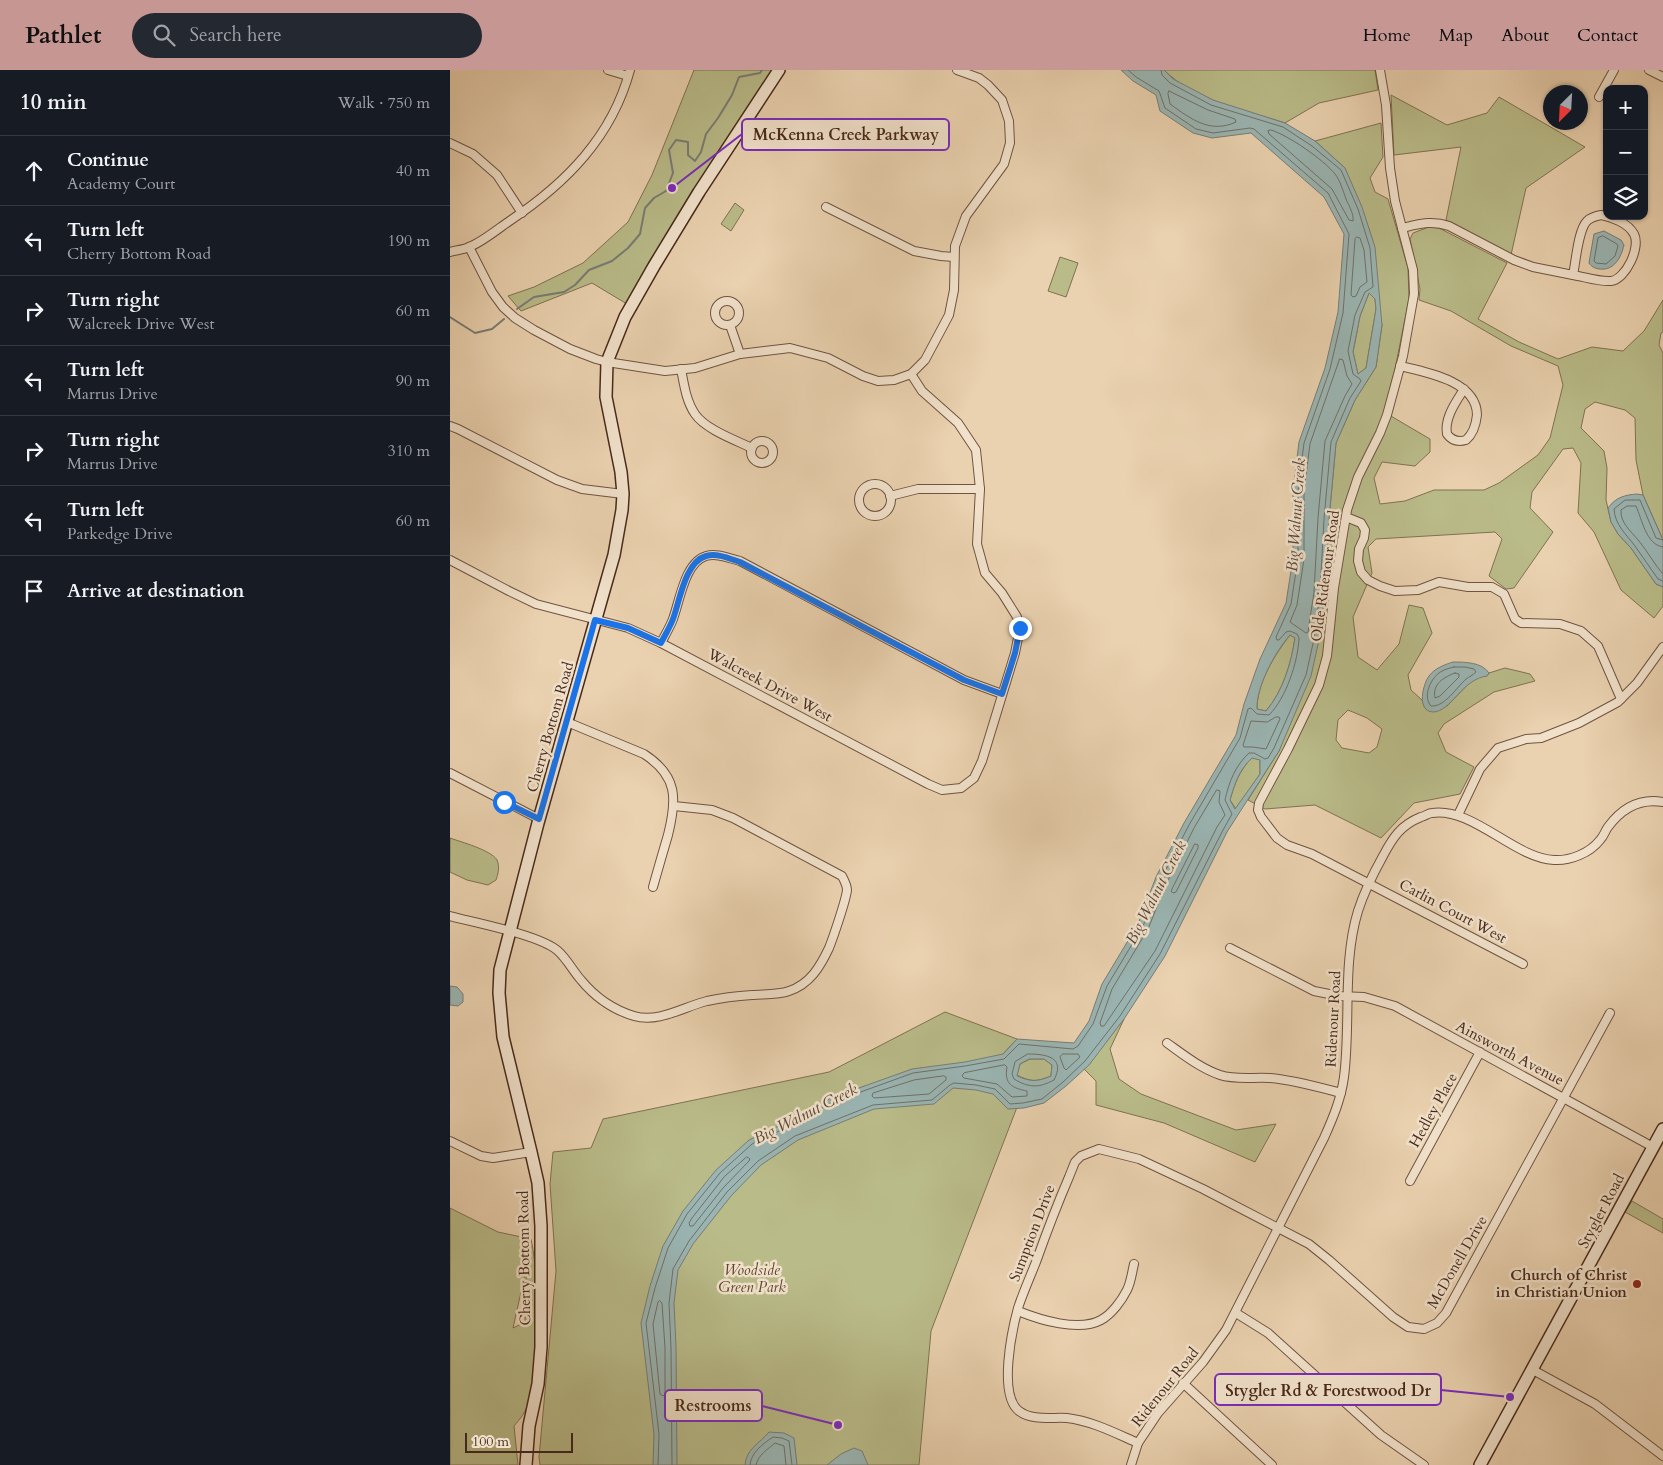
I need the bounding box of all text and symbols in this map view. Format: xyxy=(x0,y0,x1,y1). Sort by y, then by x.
search box xyxy=(132,13,482,58)
text: Pathlet xyxy=(25,19,102,52)
icon: search xyxy=(150,21,178,49)
text: Search here xyxy=(190,22,282,48)
text: Home xyxy=(1363,23,1411,48)
text: Map xyxy=(1439,23,1473,48)
text: About xyxy=(1501,23,1549,48)
text: Contact xyxy=(1577,23,1638,48)
north arrow xyxy=(1543,85,1588,130)
map controls xyxy=(1603,85,1648,220)
button: + xyxy=(1603,85,1648,130)
text: 10 min xyxy=(20,88,87,117)
text: Walk · 750 m xyxy=(338,92,430,114)
callout: McKenna Creek Parkway xyxy=(742,119,949,150)
text: McKenna Creek Parkway xyxy=(753,124,939,146)
button: − xyxy=(1603,130,1648,175)
text: Continue xyxy=(67,147,149,173)
icon: ahead xyxy=(20,157,48,185)
text: 40 m xyxy=(396,160,430,182)
text: Academy Court xyxy=(67,173,175,195)
button: layers xyxy=(1603,175,1648,220)
text: Turn left xyxy=(67,217,144,243)
icon: left xyxy=(20,227,48,255)
text: 190 m xyxy=(388,230,430,252)
text: Cherry Bottom Road xyxy=(67,243,211,265)
text: Turn right xyxy=(67,287,159,313)
icon: right xyxy=(20,297,48,325)
text: 60 m xyxy=(396,300,430,322)
text: Walcreek Drive West xyxy=(67,313,215,335)
text: Turn left xyxy=(67,357,144,383)
icon: left xyxy=(20,367,48,395)
text: 90 m xyxy=(396,370,430,392)
text: Marrus Drive xyxy=(67,383,158,405)
text: Turn right xyxy=(67,427,159,453)
icon: right xyxy=(20,437,48,465)
text: 310 m xyxy=(388,440,430,462)
text: Marrus Drive xyxy=(67,453,158,475)
water label: Big Walnut Creek xyxy=(1281,457,1311,573)
text: Turn left xyxy=(67,497,144,523)
icon: left xyxy=(20,507,48,535)
street label: Olde Ridenour Road xyxy=(1306,509,1344,643)
text: 60 m xyxy=(396,510,430,532)
text: Parkedge Drive xyxy=(67,523,173,545)
icon: arrive xyxy=(20,577,48,605)
text: Arrive at destination xyxy=(67,578,244,604)
route end xyxy=(1009,617,1032,640)
street label: Walcreek Drive West xyxy=(703,643,836,726)
street label: Cherry Bottom Road xyxy=(522,659,578,795)
route start xyxy=(493,791,516,814)
water label: Big Walnut Creek xyxy=(1120,837,1192,948)
street label: Carlin Court West xyxy=(1396,874,1511,948)
street label: Ridenour Road xyxy=(1320,970,1346,1068)
street label: Ainsworth Avenue xyxy=(1452,1016,1568,1090)
street label: Hedley Place xyxy=(1404,1069,1462,1151)
water label: Big Walnut Creek xyxy=(750,1078,861,1150)
street label: Stygler Road xyxy=(1573,1170,1629,1252)
street label: Sumption Drive xyxy=(1004,1181,1060,1284)
street label: Cherry Bottom Road xyxy=(513,1190,535,1326)
street label: McDonell Drive xyxy=(1422,1212,1492,1312)
park label: Woodside Green Park xyxy=(718,1260,786,1297)
place label: Church of Christ in Christian Union xyxy=(1496,1265,1628,1302)
marker: Church of Christ in Christian Union xyxy=(1631,1278,1643,1290)
street label: Ridenour Road xyxy=(1127,1343,1203,1431)
callout: Stygler Rd & Forestwood Dr xyxy=(1215,1374,1441,1405)
text: Stygler Rd & Forestwood Dr xyxy=(1225,1380,1431,1402)
callout: Restrooms xyxy=(665,1390,762,1421)
text: Restrooms xyxy=(675,1395,752,1417)
scale bar xyxy=(465,1430,572,1453)
text: 100 m xyxy=(472,1432,509,1451)

